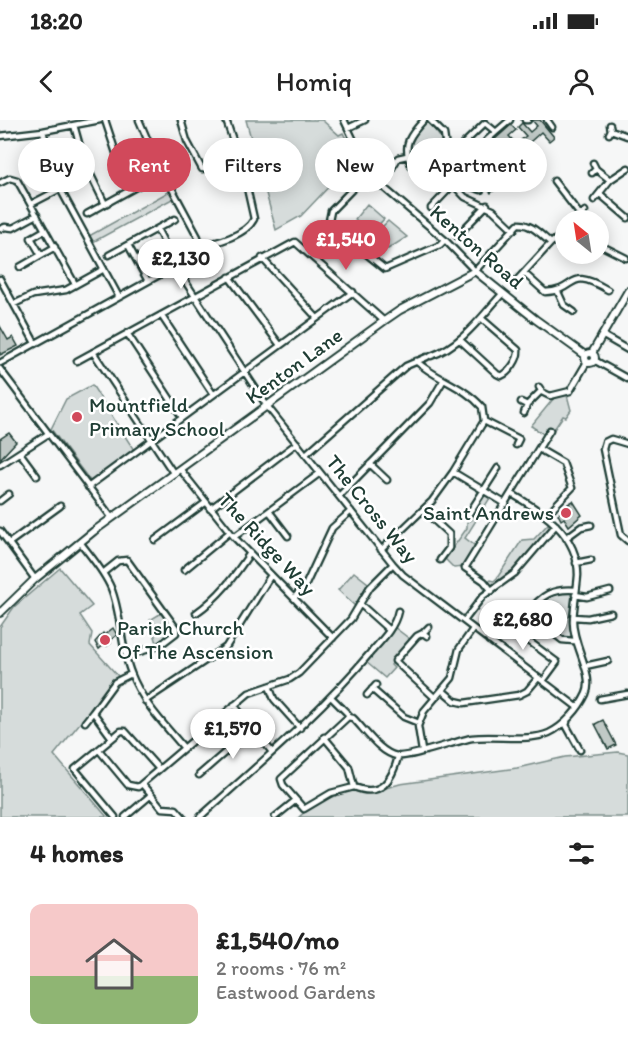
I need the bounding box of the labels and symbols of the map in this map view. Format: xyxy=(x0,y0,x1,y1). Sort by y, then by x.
street label: Kenton Road xyxy=(425,199,530,294)
north arrow xyxy=(555,210,609,264)
pin: £1,540 xyxy=(297,220,395,271)
pin: £2,130 xyxy=(132,239,230,290)
street label: Kenton Lane xyxy=(240,322,347,409)
place label: Mountfield Primary School xyxy=(89,392,225,441)
marker: Mountfield Primary School xyxy=(70,410,84,424)
street label: The Cross Way xyxy=(321,449,424,568)
street label: The Ridge Way xyxy=(213,487,321,600)
place label: Saint Andrews xyxy=(423,500,554,525)
marker: Saint Andrews xyxy=(559,506,573,520)
pin: £2,680 xyxy=(474,600,572,651)
place label: Parish Church Of The Ascension xyxy=(117,615,274,664)
marker: Parish Church Of The Ascension xyxy=(98,633,112,647)
pin: £1,570 xyxy=(184,709,282,760)

